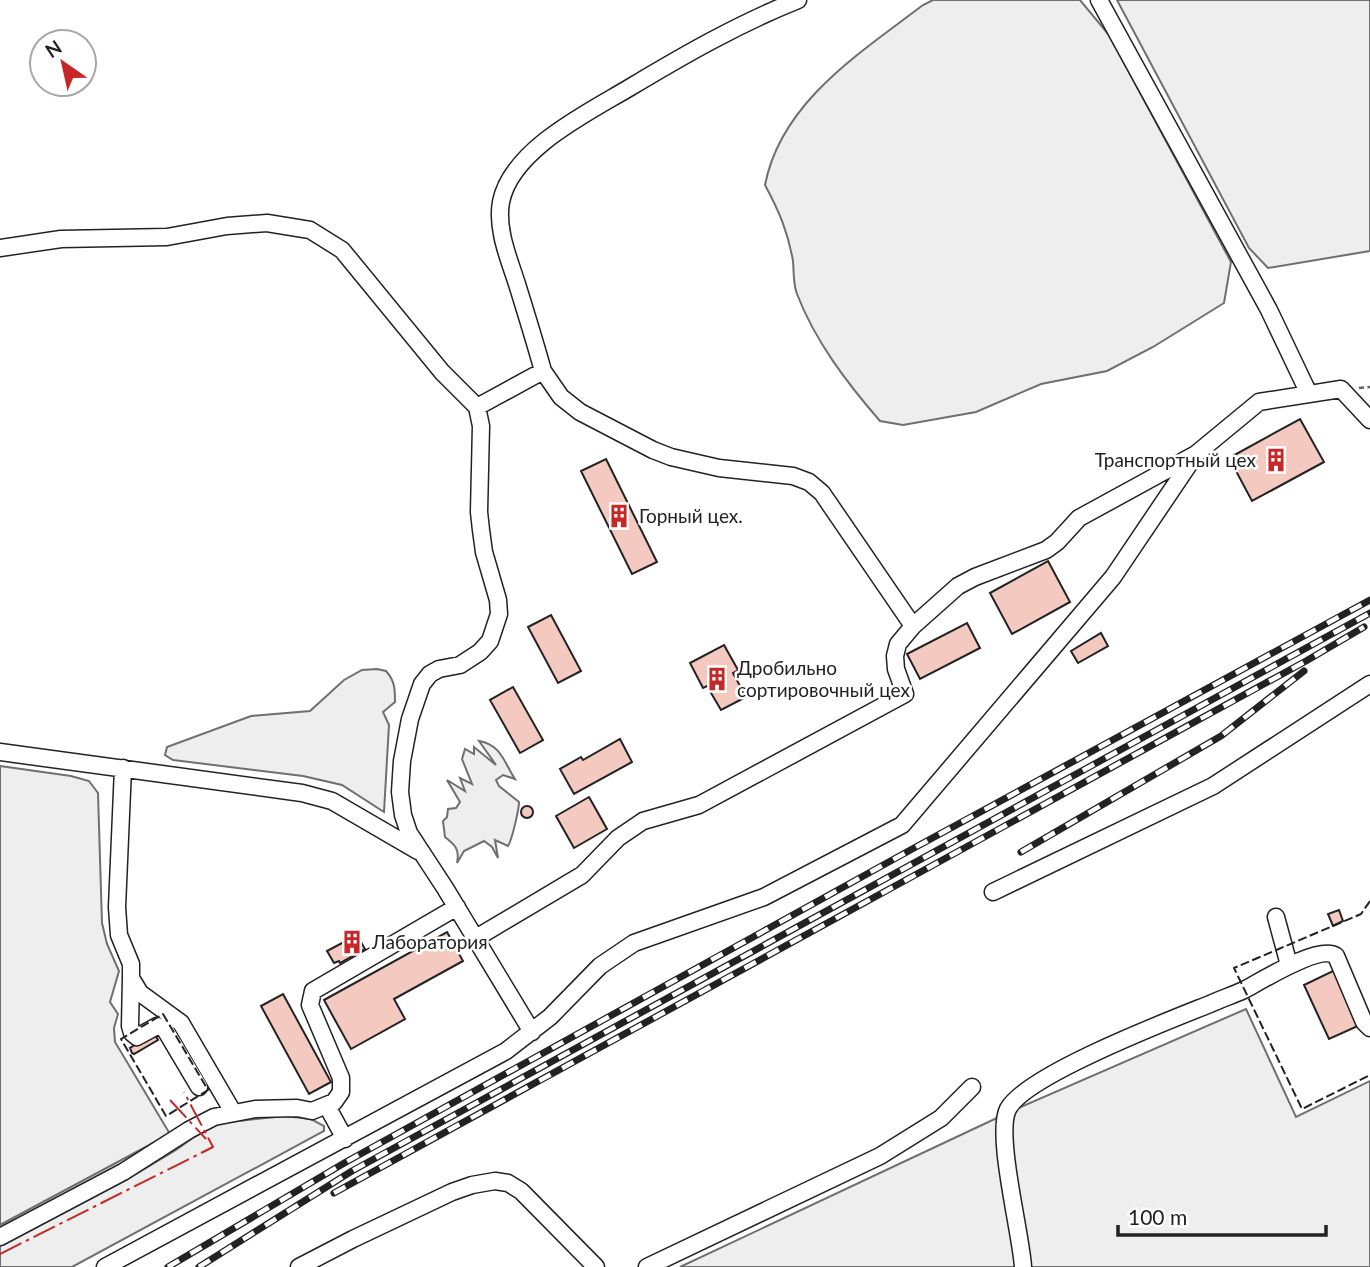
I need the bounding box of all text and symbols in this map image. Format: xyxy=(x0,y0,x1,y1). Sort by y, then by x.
north arrow xyxy=(28,28,98,98)
text: N xyxy=(41,35,66,62)
building icon: Транспортный цех xyxy=(1262,446,1290,474)
place label: Транспортный цех xyxy=(1095,448,1257,471)
building icon: Горный цех. xyxy=(605,502,633,530)
place label: Горный цех. xyxy=(639,504,743,527)
place label: Дробильно сортировочный цех xyxy=(737,656,910,701)
building icon: Дробильно сортировочный цех xyxy=(703,665,731,693)
building icon: Лаборатория xyxy=(338,928,366,956)
place label: Лаборатория xyxy=(371,930,488,953)
scale bar xyxy=(1118,1194,1326,1238)
text: 100 m xyxy=(1128,1204,1187,1229)

